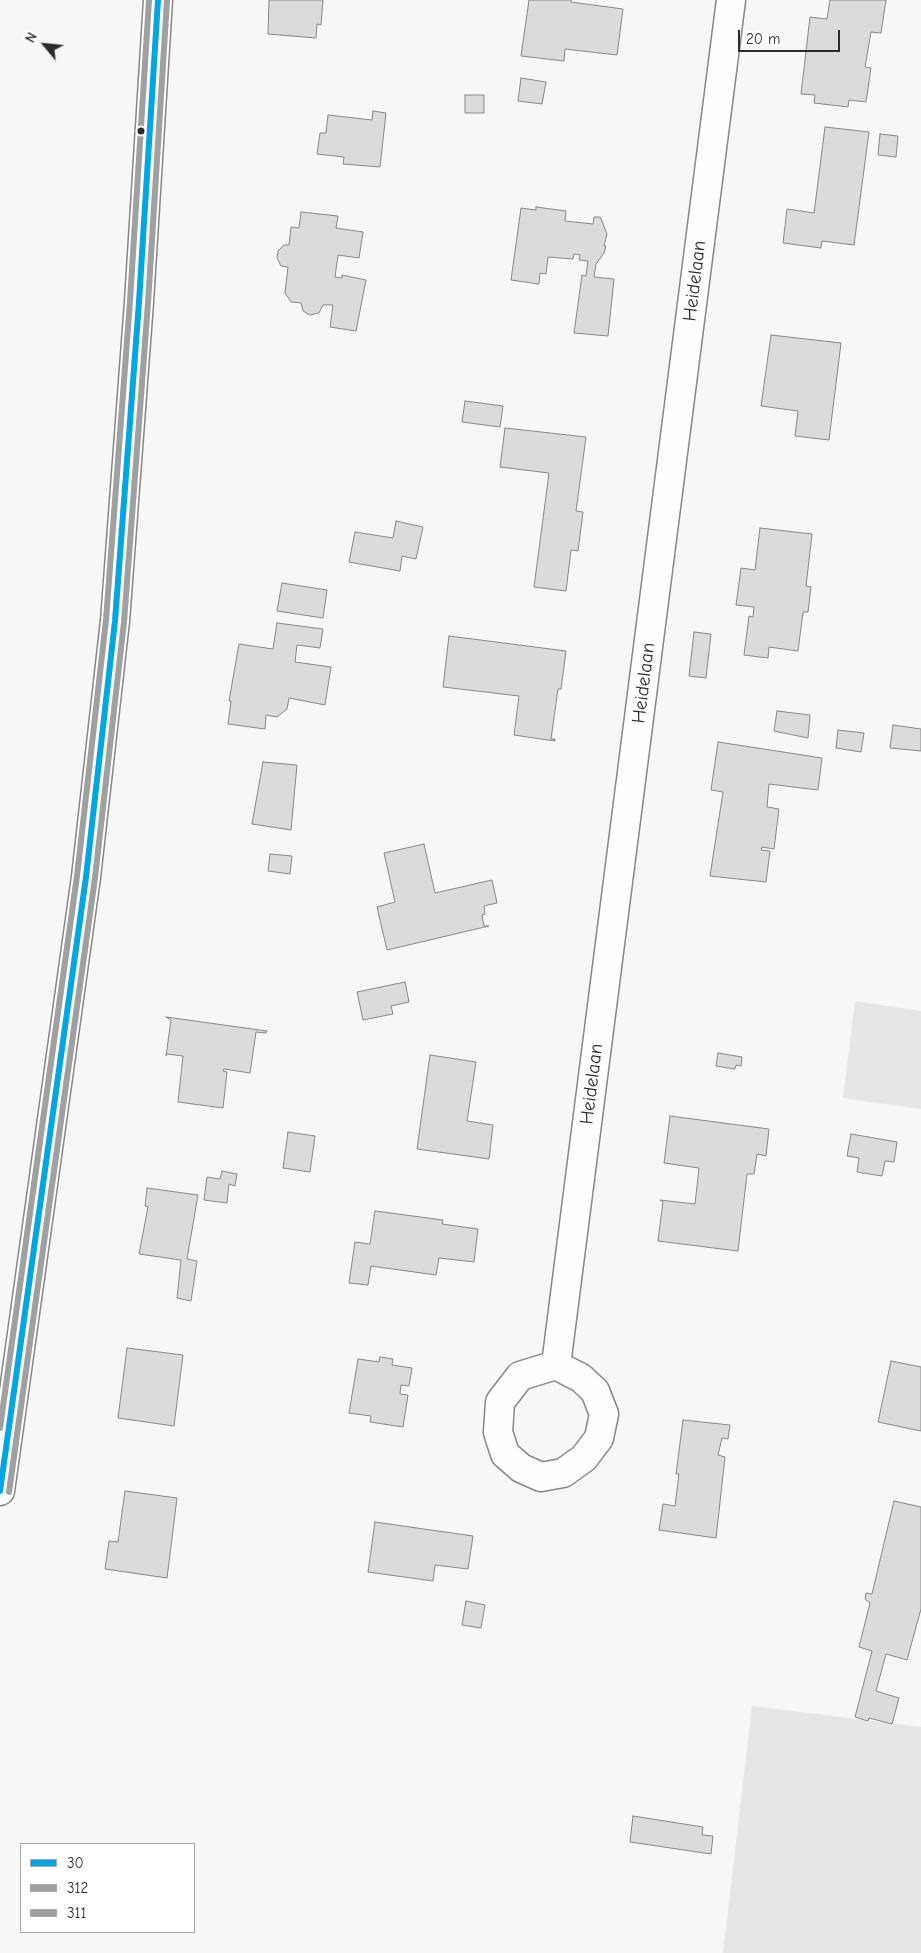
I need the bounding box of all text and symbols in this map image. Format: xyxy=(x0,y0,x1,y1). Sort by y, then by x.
north arrow xyxy=(20,20,70,70)
scale bar xyxy=(741,20,844,52)
text: N xyxy=(22,30,41,46)
text: 20 m xyxy=(746,30,780,48)
unlabelled marker xyxy=(136,126,146,136)
street label: Heidelaan xyxy=(679,239,711,323)
street label: Heidelaan xyxy=(628,641,660,725)
street label: Heidelaan xyxy=(576,1042,608,1126)
legend xyxy=(20,1843,195,1933)
text: 30 xyxy=(67,1854,84,1872)
text: 312 xyxy=(67,1879,88,1897)
text: 311 xyxy=(67,1904,86,1922)

